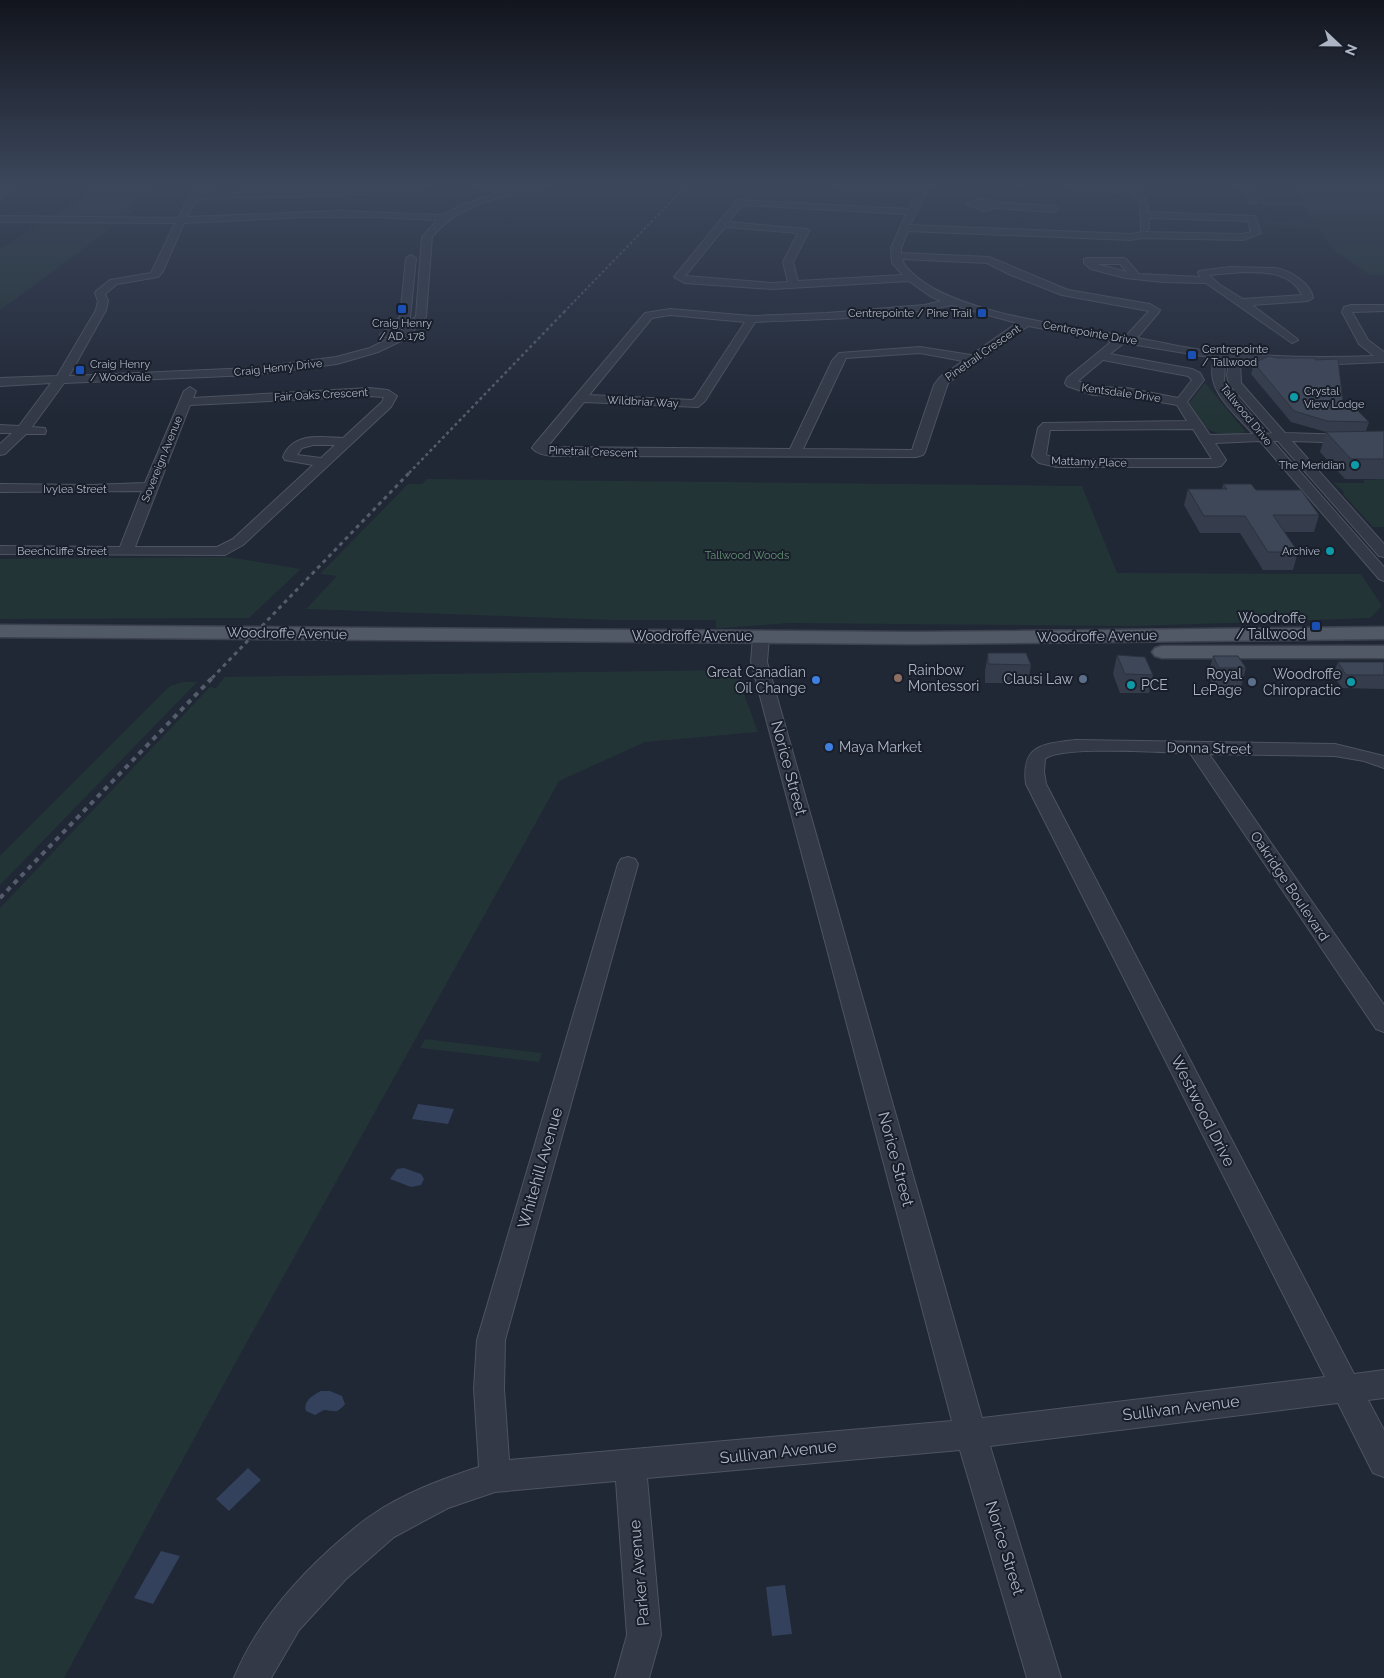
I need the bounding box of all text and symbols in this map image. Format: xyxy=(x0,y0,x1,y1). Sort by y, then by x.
north arrow xyxy=(1314,20,1364,70)
text: N xyxy=(1342,42,1360,58)
marker: Craig Henry / AD. 178 xyxy=(396,303,408,315)
place label: Centrepointe / Pine Trail xyxy=(848,307,972,320)
marker: Centrepointe / Pine Trail xyxy=(976,307,988,319)
place label: Craig Henry / AD. 178 xyxy=(372,317,432,343)
street label: Centrepointe Drive xyxy=(1042,318,1139,348)
street label: Pinetrail Crescent xyxy=(943,322,1023,384)
place label: Centrepointe / Tallwood xyxy=(1202,343,1269,369)
marker: Centrepointe / Tallwood xyxy=(1186,349,1198,361)
street label: Craig Henry Drive xyxy=(233,357,323,379)
place label: Craig Henry / Woodvale xyxy=(90,358,151,384)
marker: Craig Henry / Woodvale xyxy=(74,364,86,376)
street label: Kentsdale Drive xyxy=(1081,381,1162,405)
street label: Tallwood Drive xyxy=(1217,382,1275,449)
place label: Crystal View Lodge xyxy=(1304,385,1365,411)
street label: Fair Oaks Crescent xyxy=(274,386,369,404)
marker: Crystal View Lodge xyxy=(1288,391,1300,403)
street label: Wildbriar Way xyxy=(607,394,679,410)
street label: Sovereign Avenue xyxy=(139,413,185,504)
street label: Pinetrail Crescent xyxy=(548,444,638,460)
street label: Mattamy Place xyxy=(1051,454,1128,470)
place label: The Meridian xyxy=(1279,459,1345,472)
marker: The Meridian xyxy=(1349,459,1361,471)
street label: Ivylea Street xyxy=(43,483,107,496)
street label: Beechcliffe Street xyxy=(17,545,107,558)
place label: Archive xyxy=(1282,545,1321,558)
marker: Archive xyxy=(1324,545,1336,557)
park label: Tallwood Woods xyxy=(705,549,789,562)
place label: Woodroffe / Tallwood xyxy=(1236,610,1306,642)
marker: Woodroffe / Tallwood xyxy=(1310,620,1322,632)
street label: Woodroffe Avenue xyxy=(227,624,347,642)
street label: Woodroffe Avenue xyxy=(1037,627,1157,645)
street label: Woodroffe Avenue xyxy=(632,628,752,644)
place label: Rainbow Montessori xyxy=(908,662,979,694)
place label: Great Canadian Oil Change xyxy=(707,664,806,696)
place label: Royal LePage xyxy=(1193,666,1242,698)
place label: Woodroffe Chiropractic xyxy=(1263,666,1341,698)
place label: Clausi Law xyxy=(1003,671,1074,687)
marker: Rainbow Montessori xyxy=(892,672,904,684)
marker: Clausi Law xyxy=(1077,673,1089,685)
marker: Great Canadian Oil Change xyxy=(810,674,822,686)
marker: Royal LePage xyxy=(1246,676,1258,688)
marker: Woodroffe Chiropractic xyxy=(1345,676,1357,688)
place label: PCE xyxy=(1141,677,1168,693)
marker: PCE xyxy=(1125,679,1137,691)
street label: Norice Street xyxy=(767,719,811,818)
place label: Maya Market xyxy=(839,739,922,755)
street label: Donna Street xyxy=(1167,739,1252,757)
marker: Maya Market xyxy=(823,741,835,753)
street label: Oakridge Boulevard xyxy=(1247,828,1333,944)
street label: Westwood Drive xyxy=(1167,1052,1239,1170)
street label: Whitehill Avenue xyxy=(514,1105,566,1231)
street label: Norice Street xyxy=(874,1110,918,1209)
street label: Sullivan Avenue xyxy=(1122,1391,1240,1425)
street label: Sullivan Avenue xyxy=(719,1436,837,1468)
street label: Norice Street xyxy=(982,1499,1029,1598)
street label: Parker Avenue xyxy=(625,1519,653,1627)

